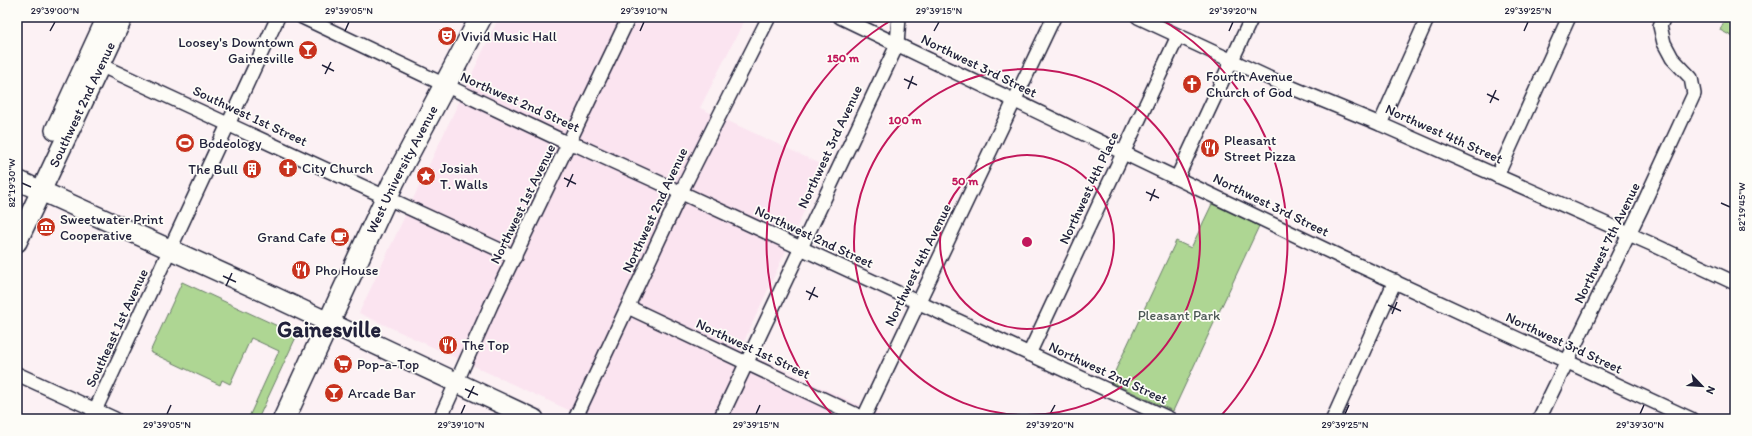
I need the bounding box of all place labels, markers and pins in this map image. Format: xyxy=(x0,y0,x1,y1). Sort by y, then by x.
theatre icon: Vivid Music Hall xyxy=(436,25,458,47)
place label: Vivid Music Hall xyxy=(461,28,557,45)
place label: Loosey's Downtown Gainesville xyxy=(178,34,295,67)
bar icon: Loosey's Downtown Gainesville xyxy=(297,39,319,61)
place label: Fourth Avenue Church of God xyxy=(1206,68,1293,101)
church icon: Fourth Avenue Church of God xyxy=(1181,73,1203,95)
sports icon: Bodeology xyxy=(174,132,196,154)
place label: Pleasant Street Pizza xyxy=(1224,132,1297,165)
place label: Bodeology xyxy=(199,135,262,152)
restaurant icon: Pleasant Street Pizza xyxy=(1199,137,1221,159)
church icon: City Church xyxy=(277,157,299,179)
building icon: The Bull xyxy=(241,158,263,180)
place label: City Church xyxy=(302,160,374,177)
place label: Josiah T. Walls xyxy=(440,160,488,193)
place label: The Bull xyxy=(188,161,238,178)
place icon: Josiah T. Walls xyxy=(415,165,437,187)
place label: Sweetwater Print Cooperative xyxy=(60,211,163,244)
museum icon: Sweetwater Print Cooperative xyxy=(35,216,57,238)
cafe icon: Grand Cafe xyxy=(329,226,351,248)
place label: Grand Cafe xyxy=(257,229,326,246)
centre of rings xyxy=(1020,235,1034,249)
restaurant icon: Pho House xyxy=(290,259,312,281)
place label: Pho House xyxy=(315,262,379,279)
restaurant icon: The Top xyxy=(437,334,459,356)
place label: The Top xyxy=(462,337,509,354)
supermarket icon: Pop-a-Top xyxy=(332,353,354,375)
place label: Pop-a-Top xyxy=(357,356,419,373)
bar icon: Arcade Bar xyxy=(323,382,345,404)
place label: Arcade Bar xyxy=(348,385,416,402)

